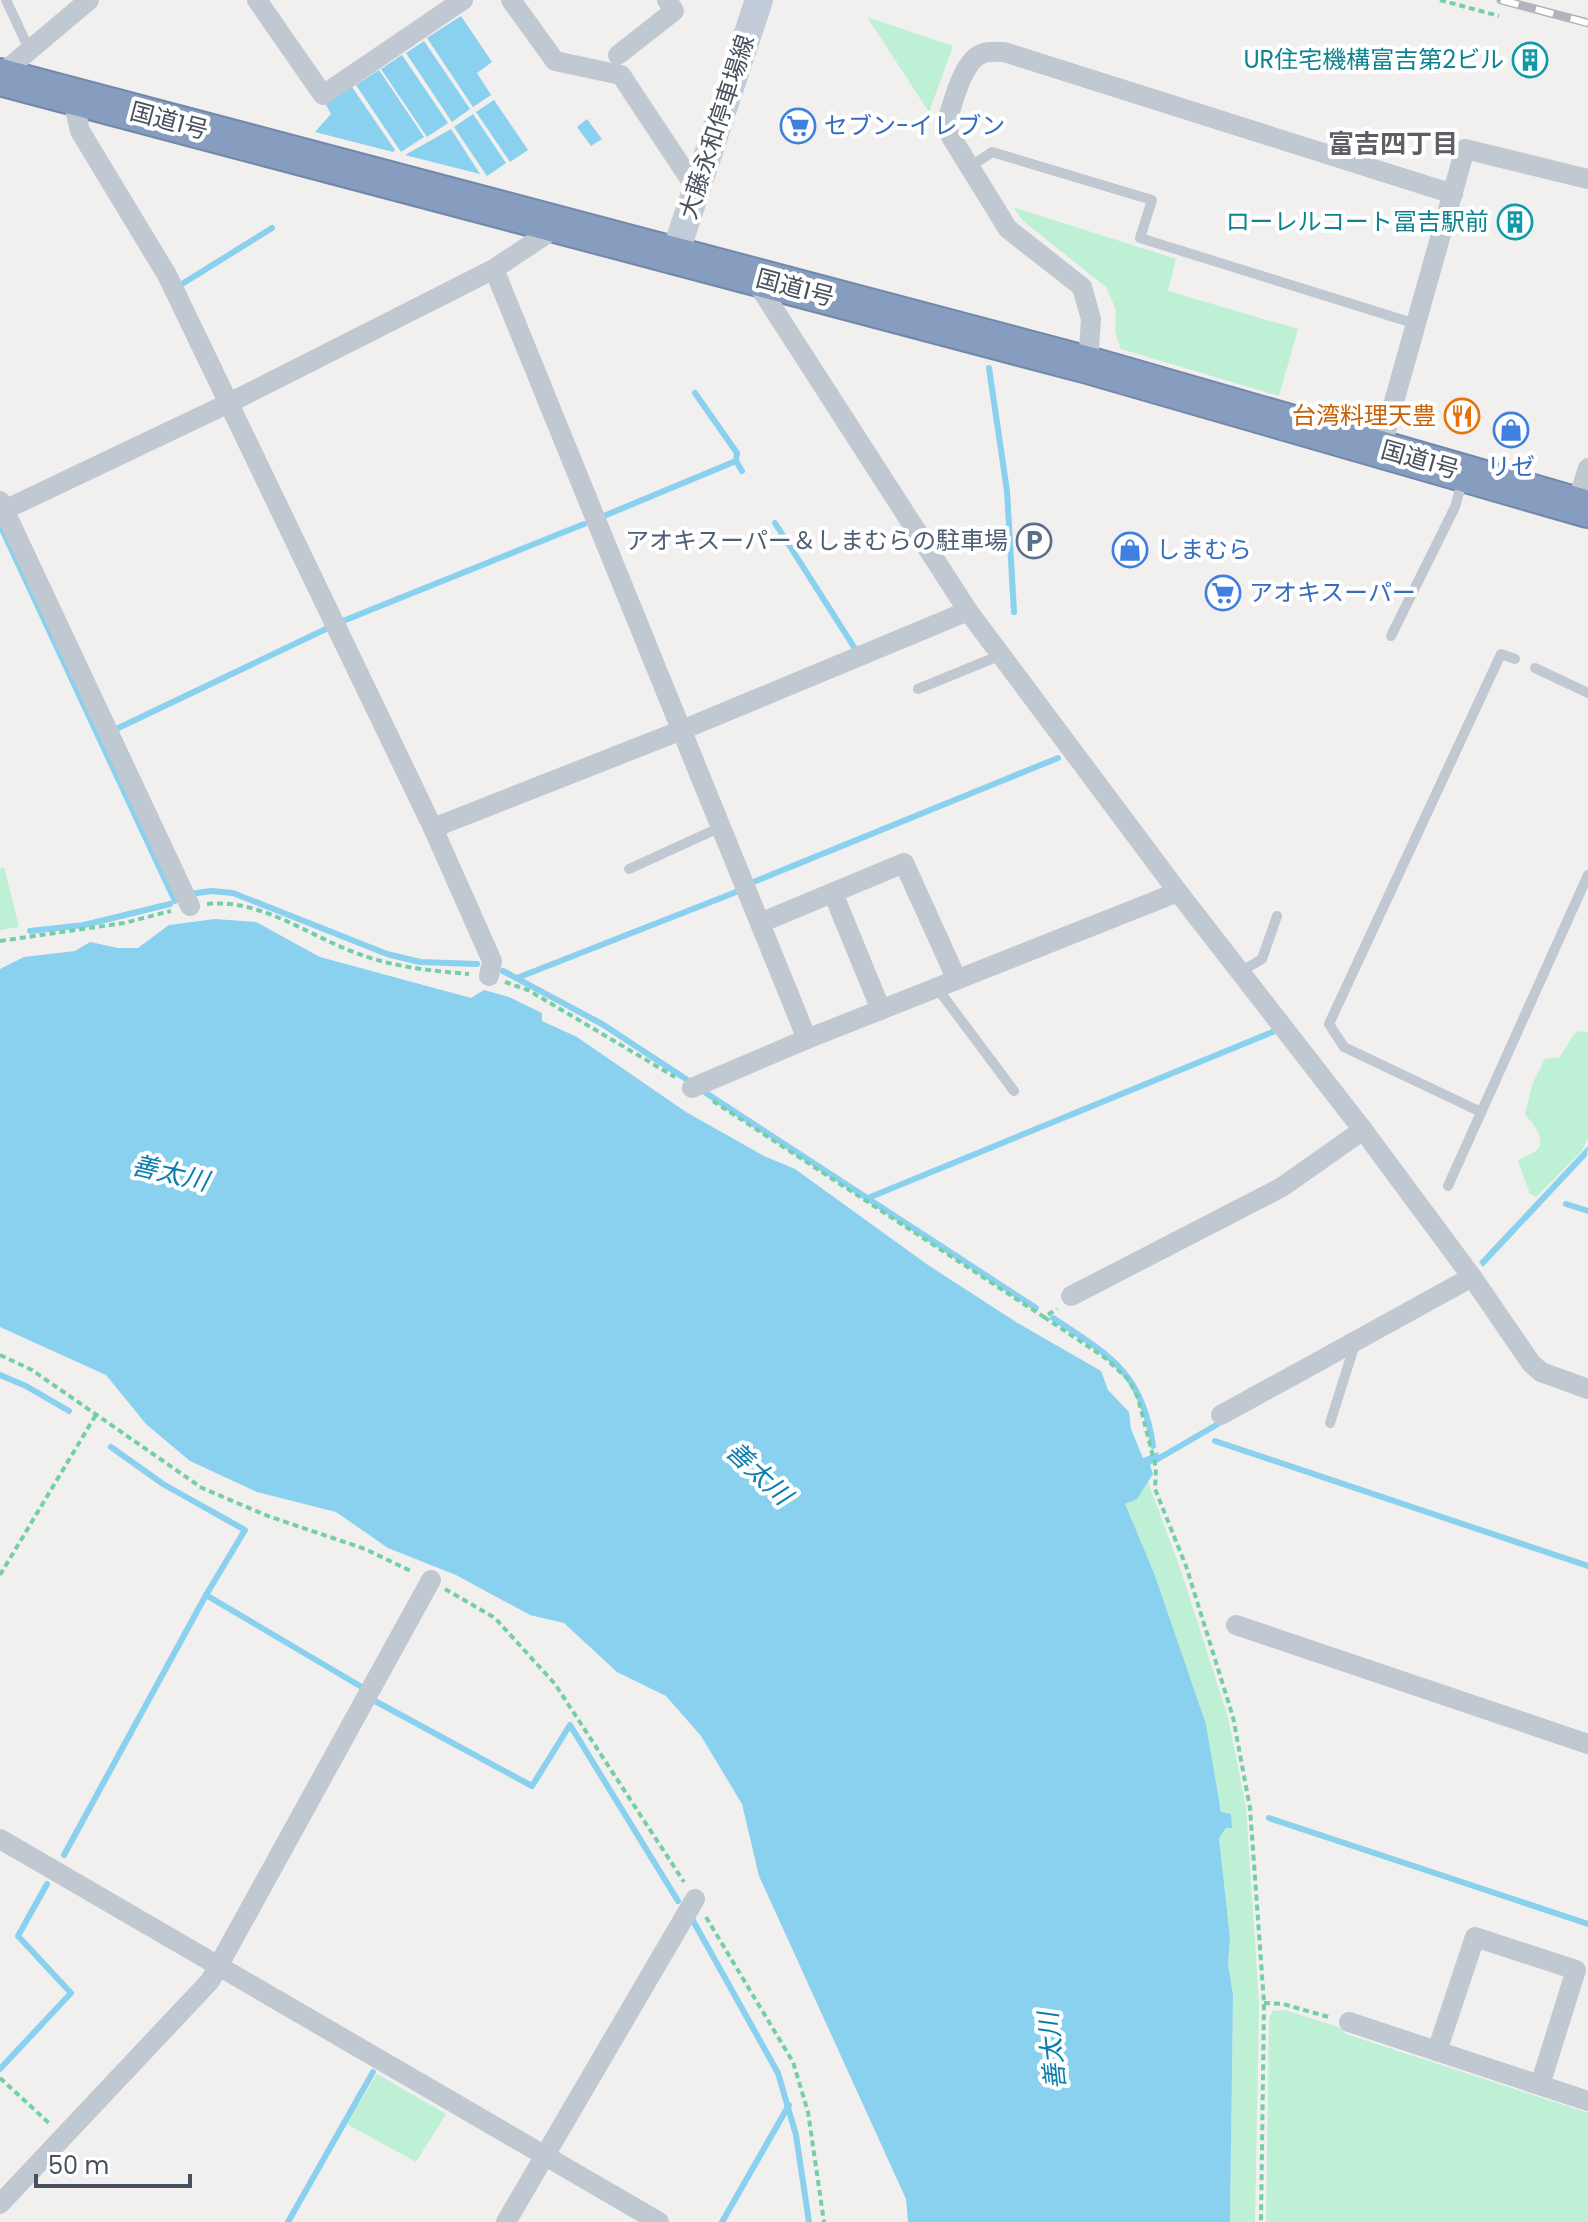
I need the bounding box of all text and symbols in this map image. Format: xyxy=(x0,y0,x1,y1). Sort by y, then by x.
street label: 大藤永和停車場線 xyxy=(671,30,762,223)
building icon: UR住宅機構富吉第2ビル xyxy=(1511,41,1549,79)
place label: UR住宅機構富吉第2ビル xyxy=(1243,43,1504,76)
street label: 国道1号 xyxy=(126,94,212,147)
supermarket icon: セブン-イレブン xyxy=(779,107,817,145)
place label: セブン-イレブン xyxy=(824,109,1005,142)
district label: 富吉四丁目 xyxy=(1328,126,1458,162)
building icon: ローレルコート冨吉駅前 xyxy=(1496,203,1534,241)
place label: ローレルコート冨吉駅前 xyxy=(1225,205,1489,238)
street label: 国道1号 xyxy=(752,261,838,314)
restaurant icon: 台湾料理天豊 xyxy=(1443,397,1481,435)
place label: 台湾料理天豊 xyxy=(1292,399,1436,432)
shop icon: リゼ xyxy=(1492,411,1530,449)
street label: 国道1号 xyxy=(1377,433,1463,486)
place label: リゼ xyxy=(1487,450,1535,483)
parking icon: アオキスーパー＆しまむらの駐車場 xyxy=(1015,522,1053,560)
place label: アオキスーパー＆しまむらの駐車場 xyxy=(625,524,1008,557)
shop icon: しまむら xyxy=(1111,531,1149,569)
place label: しまむら xyxy=(1156,533,1252,566)
supermarket icon: アオキスーパー xyxy=(1204,574,1242,612)
place label: アオキスーパー xyxy=(1249,576,1416,609)
water label: 善太川 xyxy=(128,1147,215,1200)
water label: 善太川 xyxy=(718,1433,802,1515)
water label: 善太川 xyxy=(1030,2007,1074,2092)
scale bar xyxy=(36,2138,190,2188)
text: 50 m xyxy=(48,2149,109,2182)

